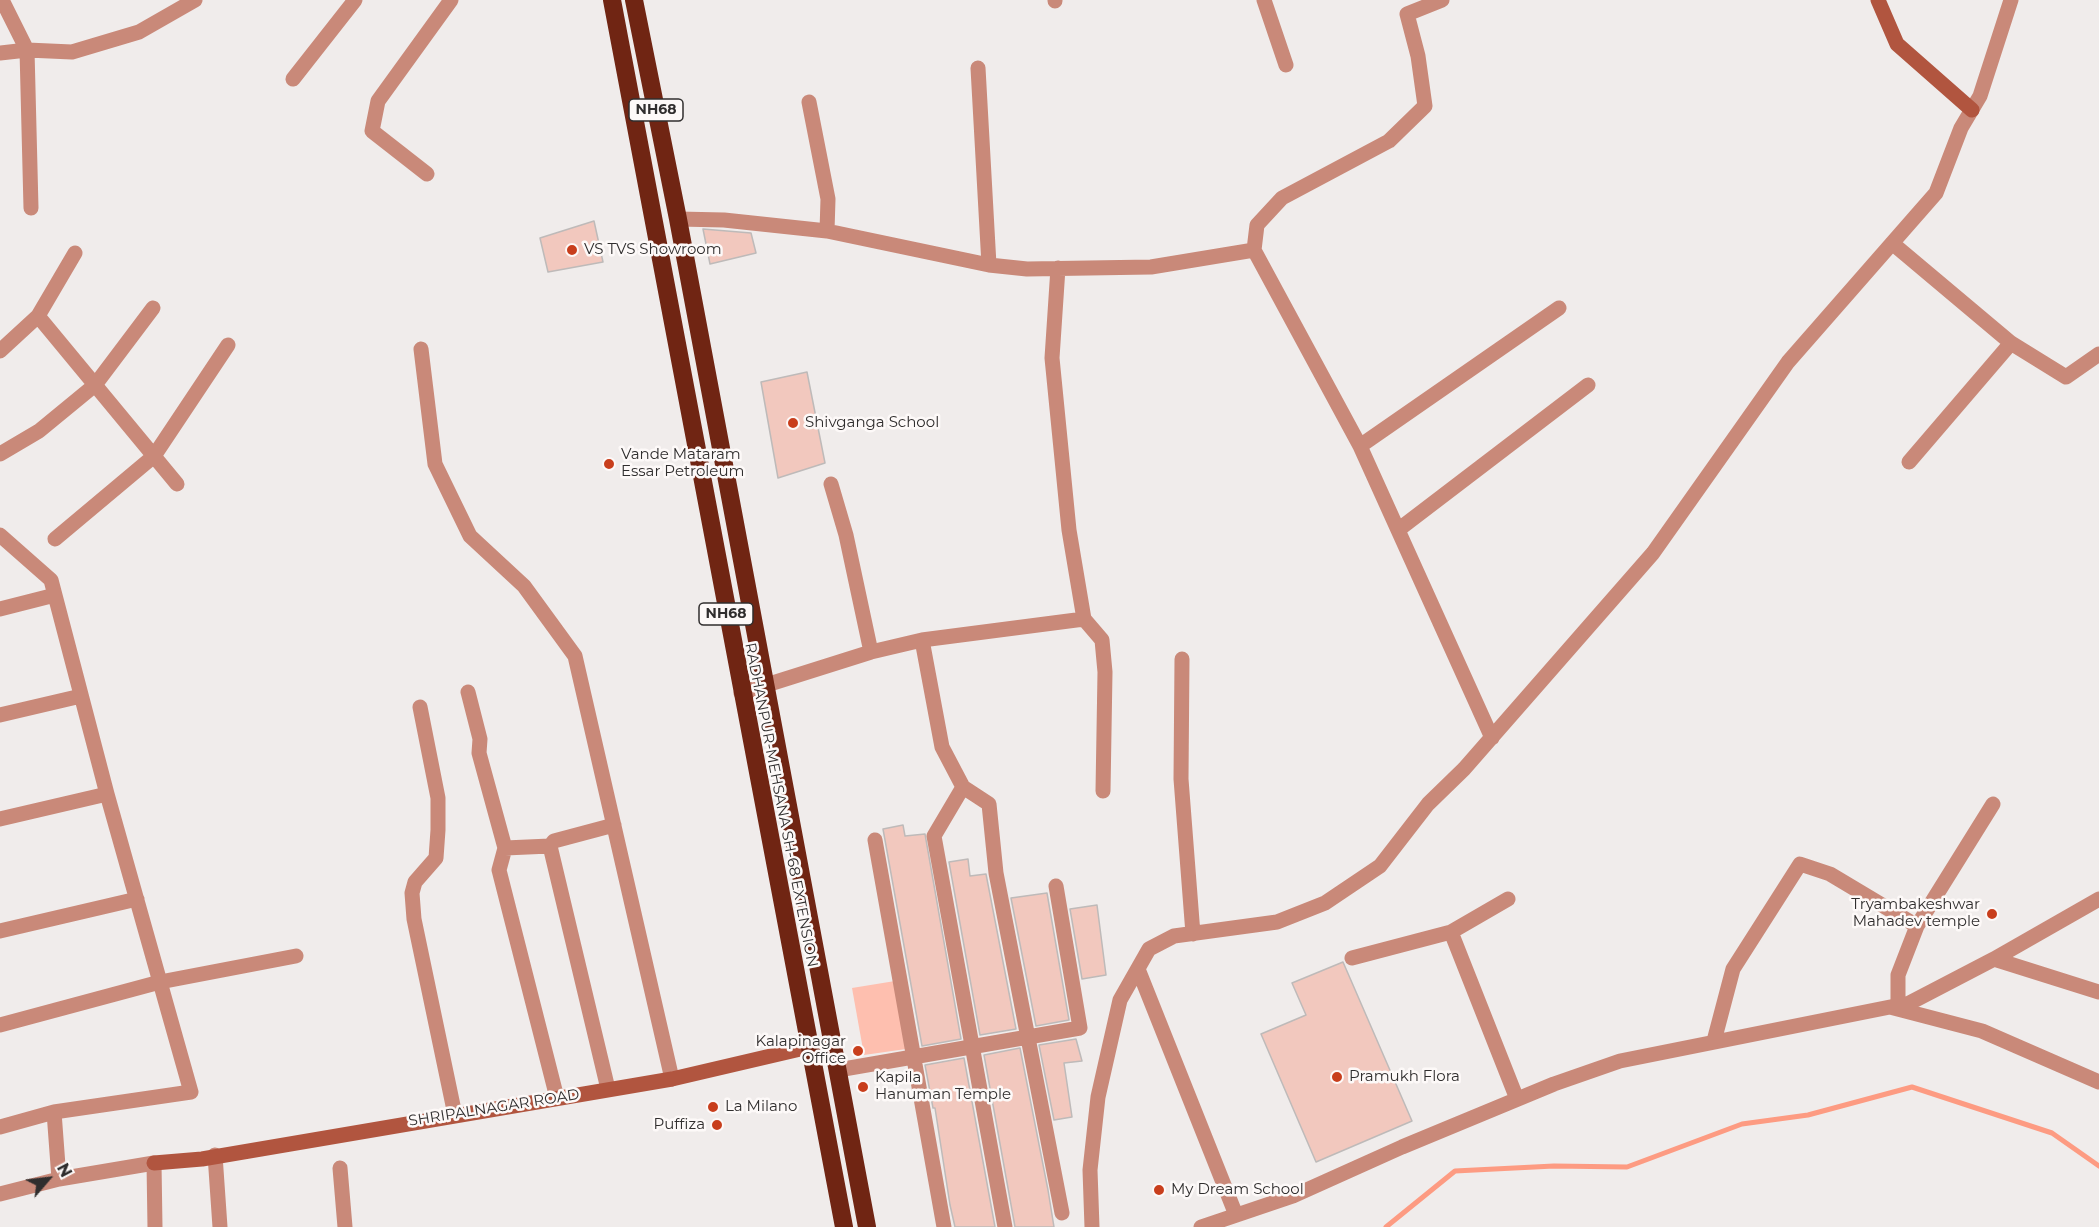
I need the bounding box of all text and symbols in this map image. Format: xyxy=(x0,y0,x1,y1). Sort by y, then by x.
road number: NH68 xyxy=(629,99,683,121)
place label: VS TVS Showroom xyxy=(584,241,722,259)
marker: VS TVS Showroom xyxy=(565,243,579,257)
place label: Shivganga School xyxy=(805,414,939,432)
marker: Shivganga School xyxy=(786,416,800,430)
place label: Vande Mataram Essar Petroleum xyxy=(621,446,744,481)
marker: Vande Mataram Essar Petroleum xyxy=(602,457,616,471)
road number: NH68 xyxy=(699,603,753,625)
street label: RADHANPUR-MEHSANA SH-68 EXTENSION xyxy=(741,641,821,969)
place label: Tryambakeshwar Mahadev temple xyxy=(1851,896,1980,931)
marker: Tryambakeshwar Mahadev temple xyxy=(1985,907,1999,921)
place label: Kalapinagar Office xyxy=(755,1033,846,1068)
marker: Kalapinagar Office xyxy=(851,1044,865,1058)
place label: Pramukh Flora xyxy=(1349,1068,1460,1086)
place label: Kapila Hanuman Temple xyxy=(875,1069,1011,1104)
marker: Pramukh Flora xyxy=(1330,1070,1344,1084)
marker: Kapila Hanuman Temple xyxy=(856,1080,870,1094)
street label: SHRIPALNAGAR ROAD xyxy=(407,1086,581,1130)
place label: La Milano xyxy=(725,1098,797,1116)
marker: La Milano xyxy=(706,1100,720,1114)
place label: Puffiza xyxy=(653,1116,705,1134)
marker: Puffiza xyxy=(710,1118,724,1132)
north arrow xyxy=(18,1149,78,1209)
text: N xyxy=(53,1160,76,1180)
place label: My Dream School xyxy=(1171,1181,1304,1199)
marker: My Dream School xyxy=(1152,1183,1166,1197)

